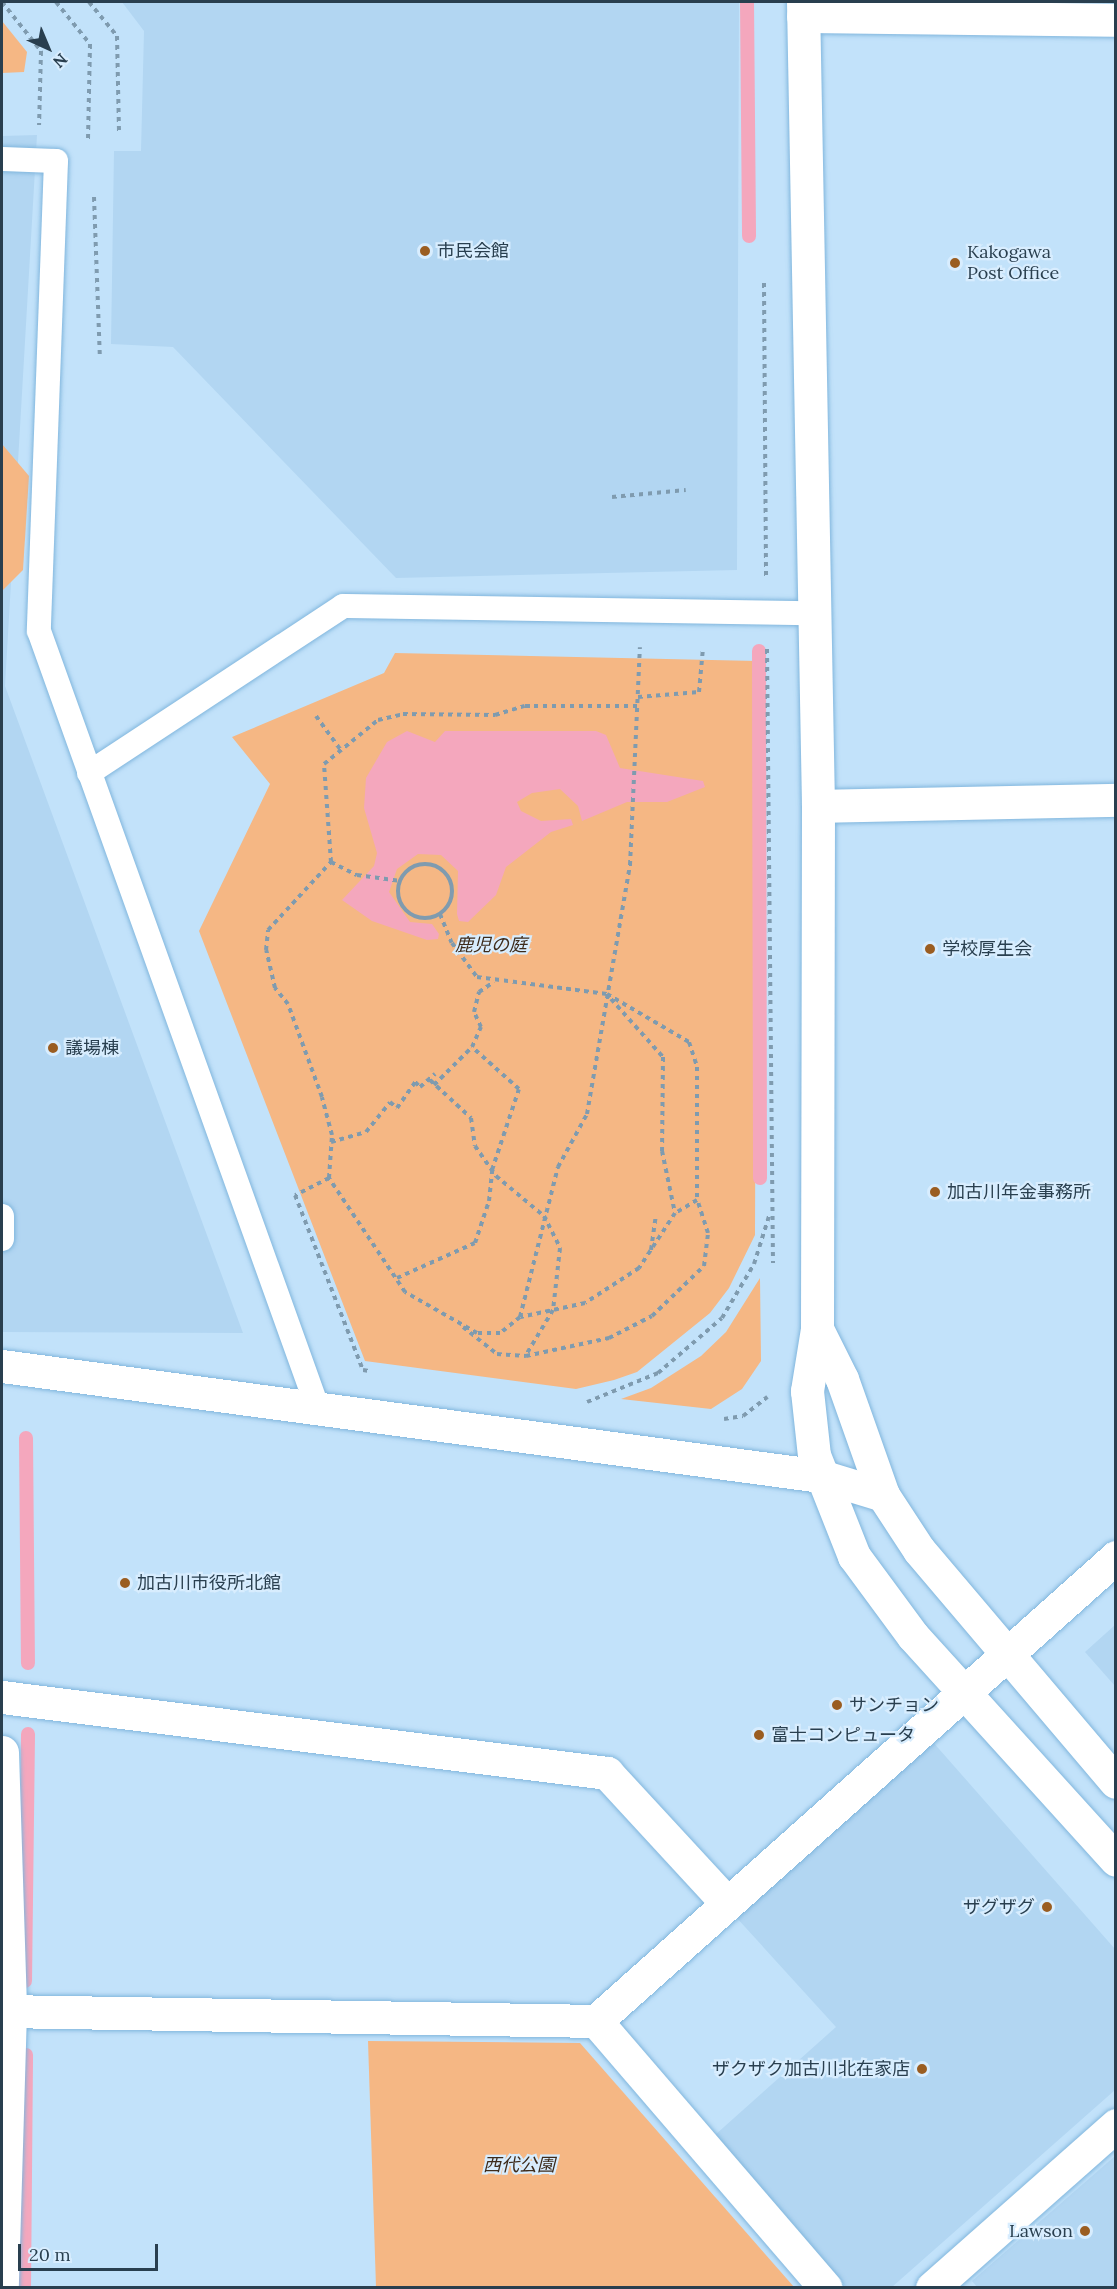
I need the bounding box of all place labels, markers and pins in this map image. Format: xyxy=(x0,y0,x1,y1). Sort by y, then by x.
place label: 市民会館 xyxy=(437,240,509,262)
place label: Kakogawa Post Office xyxy=(967,242,1059,284)
marker: 市民会館 xyxy=(418,244,432,258)
marker: Kakogawa Post Office xyxy=(948,256,962,270)
place label: 学校厚生会 xyxy=(942,938,1032,960)
marker: 学校厚生会 xyxy=(923,942,937,956)
place label: 議場棟 xyxy=(65,1037,119,1059)
marker: 議場棟 xyxy=(46,1041,60,1055)
place label: 加古川年金事務所 xyxy=(947,1181,1091,1203)
marker: 加古川年金事務所 xyxy=(928,1185,942,1199)
place label: 加古川市役所北館 xyxy=(137,1572,281,1594)
marker: 加古川市役所北館 xyxy=(118,1576,132,1590)
place label: サンチョン xyxy=(849,1694,939,1716)
marker: サンチョン xyxy=(830,1698,844,1712)
place label: 富士コンピュータ xyxy=(771,1724,915,1746)
marker: 富士コンピュータ xyxy=(752,1728,766,1742)
place label: ザグザグ xyxy=(963,1896,1035,1918)
marker: ザグザグ xyxy=(1040,1900,1054,1914)
place label: ザクザク加古川北在家店 xyxy=(712,2058,910,2080)
marker: ザクザク加古川北在家店 xyxy=(915,2062,929,2076)
place label: Lawson xyxy=(1009,2220,1073,2242)
marker: Lawson xyxy=(1078,2224,1092,2238)

